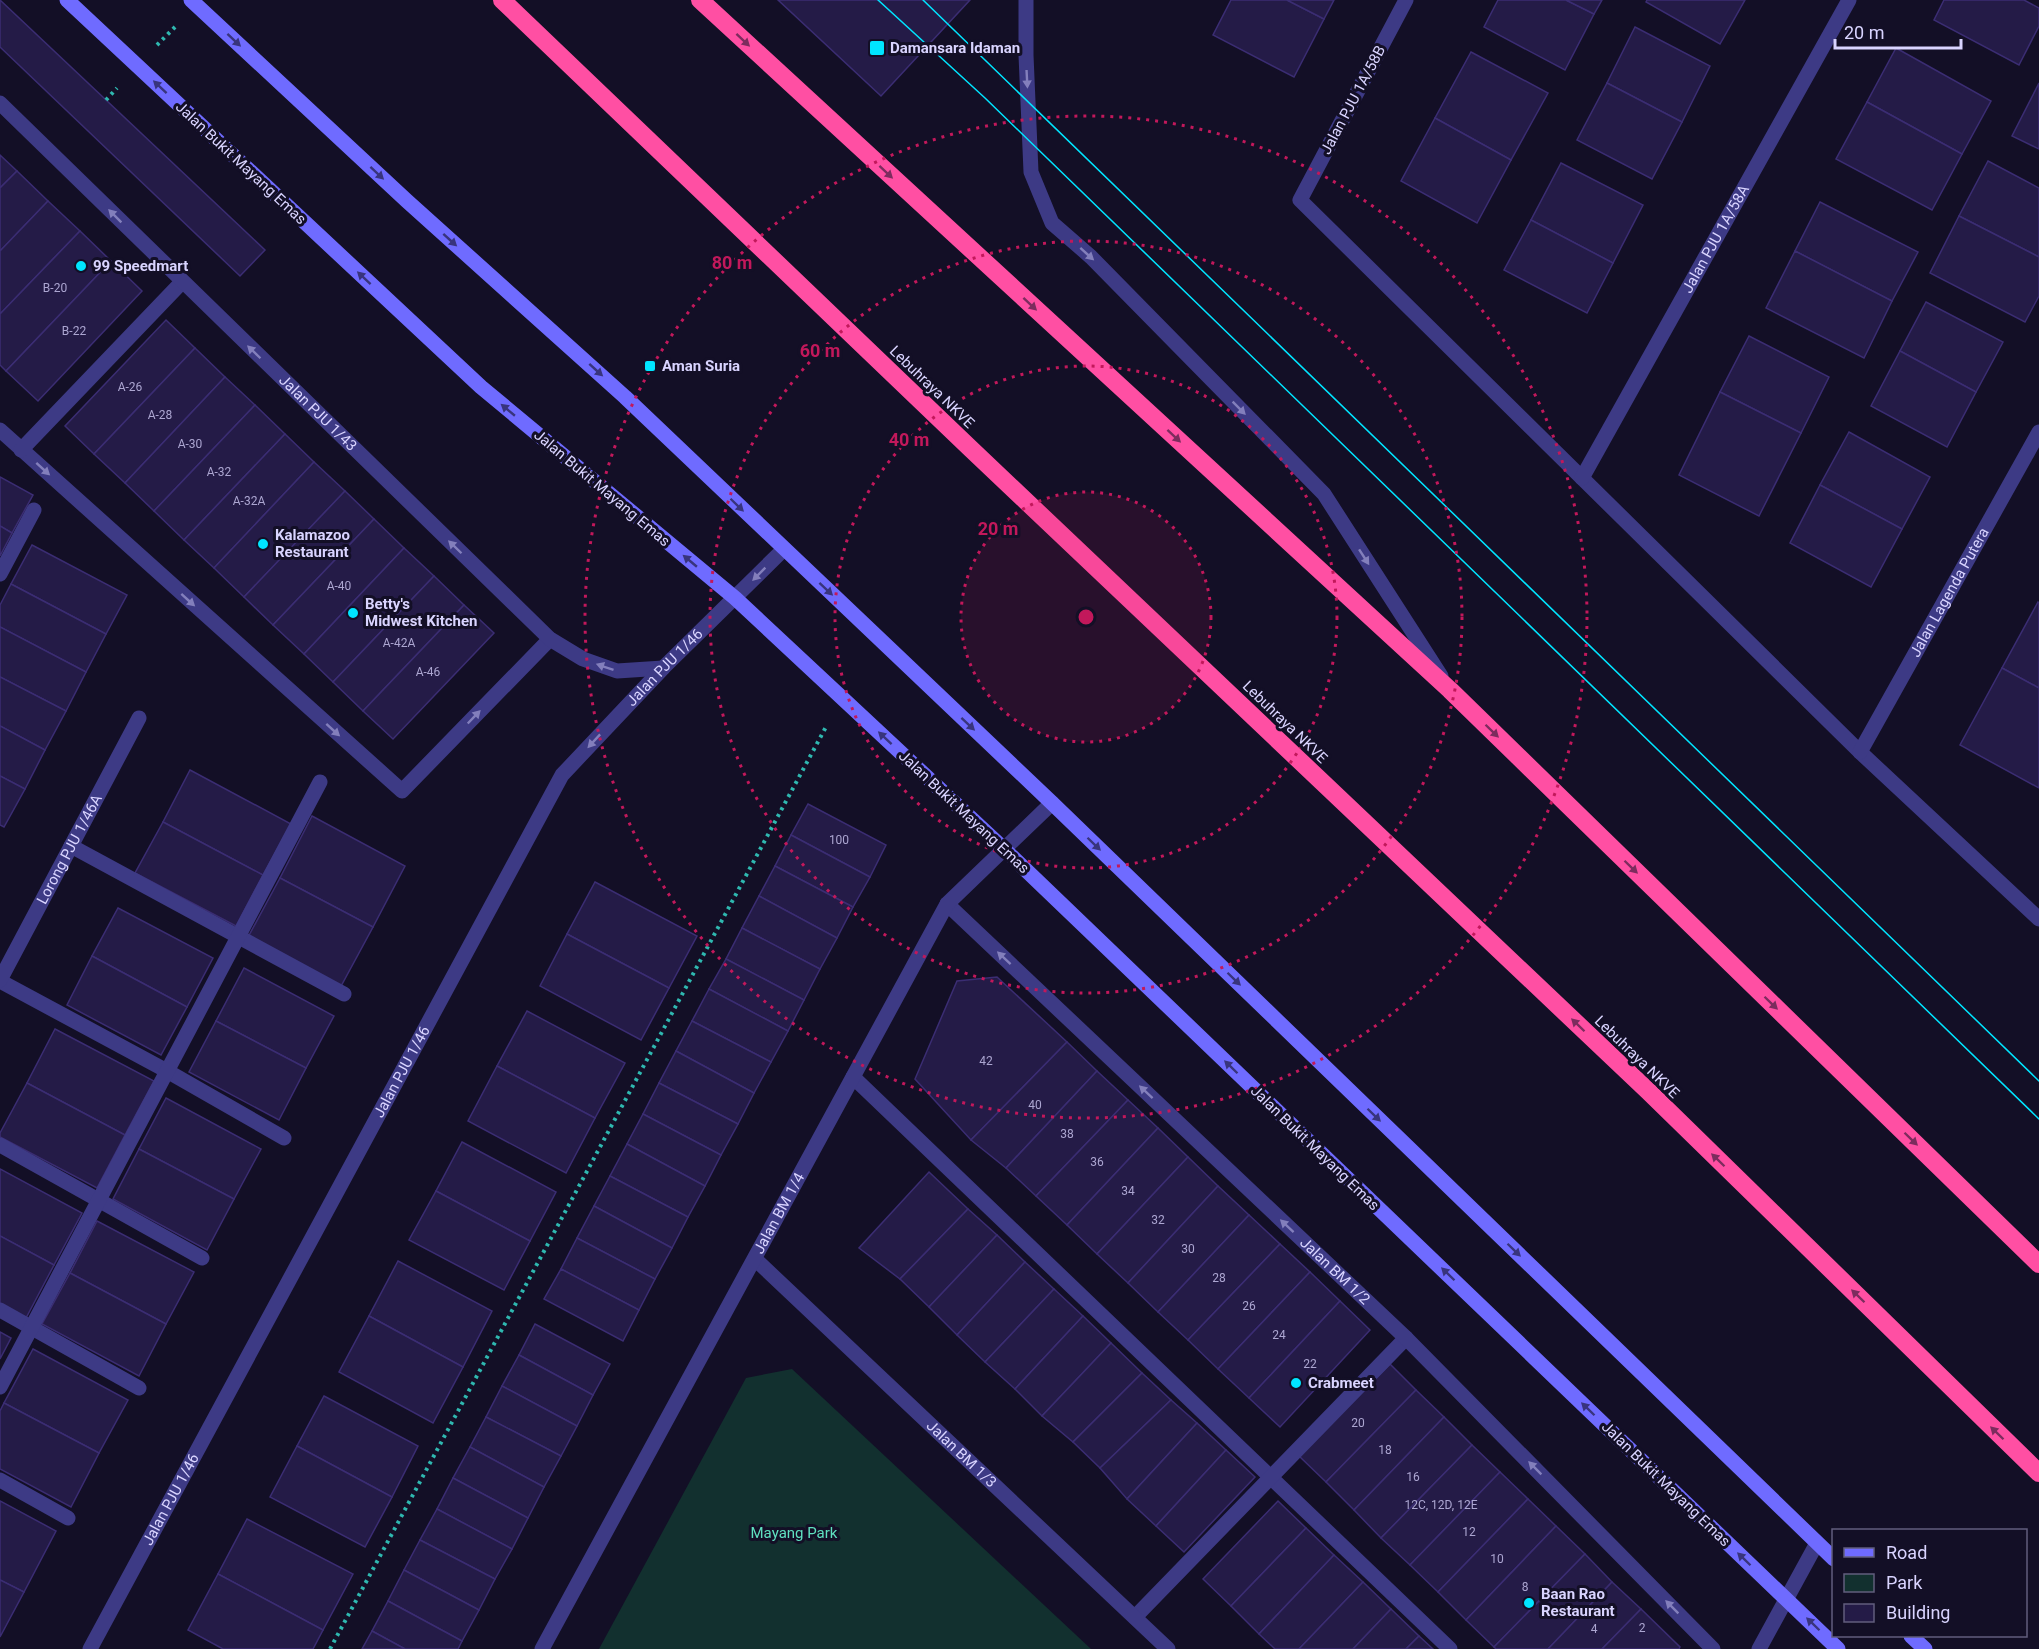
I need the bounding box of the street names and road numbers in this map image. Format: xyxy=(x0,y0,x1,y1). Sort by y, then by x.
street label: Jalan PJU 1A/58B xyxy=(1317,43,1389,157)
street label: Jalan Bukit Mayang Emas xyxy=(172,98,310,228)
street label: Jalan PJU 1A/58A xyxy=(1678,181,1753,296)
street label: Lebuhraya NKVE xyxy=(886,342,978,432)
street label: Jalan PJU 1/43 xyxy=(275,371,361,455)
street label: Jalan Bukit Mayang Emas xyxy=(530,426,674,550)
street label: Jalan Lagenda Putera xyxy=(1906,525,1993,660)
street label: Jalan PJU 1/46 xyxy=(623,625,707,710)
street label: Lebuhraya NKVE xyxy=(1239,677,1331,767)
street label: Jalan Bukit Mayang Emas xyxy=(895,747,1033,877)
street label: Lorong PJU 1/46A xyxy=(33,791,106,907)
street label: Lebuhraya NKVE xyxy=(1591,1012,1683,1102)
street label: Jalan PJU 1/46 xyxy=(370,1023,434,1121)
street label: Jalan Bukit Mayang Emas xyxy=(1247,1082,1383,1214)
street label: Jalan BM 1/4 xyxy=(750,1169,808,1257)
street label: Jalan BM 1/2 xyxy=(1296,1234,1374,1308)
street label: Jalan BM 1/3 xyxy=(923,1417,1000,1491)
street label: Jalan Bukit Mayang Emas xyxy=(1598,1418,1734,1550)
street label: Jalan PJU 1/46 xyxy=(139,1450,203,1548)

